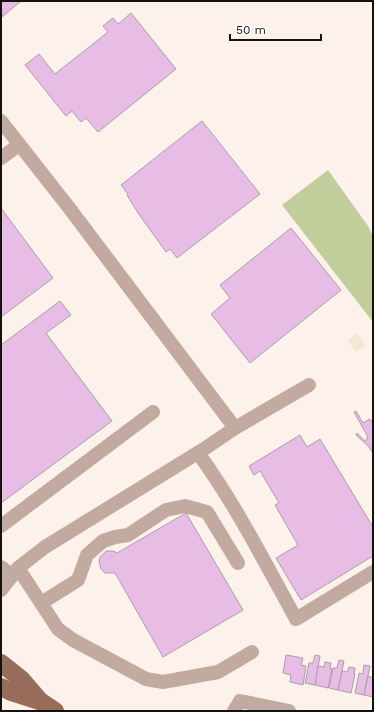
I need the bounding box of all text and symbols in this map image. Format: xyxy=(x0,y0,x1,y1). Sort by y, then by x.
scale bar xyxy=(230,16,321,42)
text: 50 m xyxy=(236,23,266,37)

